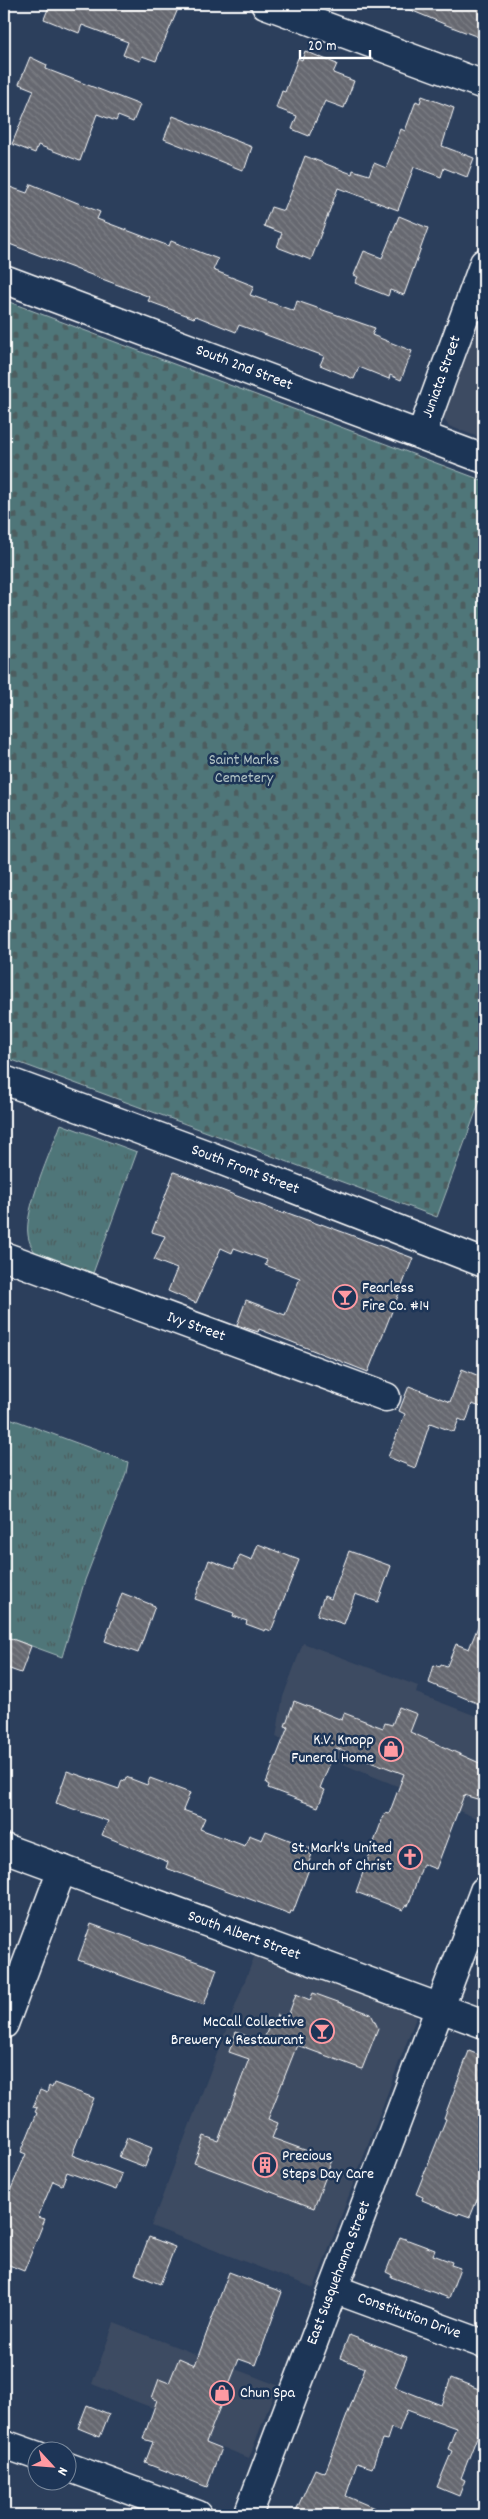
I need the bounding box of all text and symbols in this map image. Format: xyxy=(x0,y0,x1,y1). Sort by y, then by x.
scale bar xyxy=(300,28,370,60)
text: 20 m xyxy=(308,36,336,58)
street label: Juniata Street xyxy=(416,332,468,422)
street label: South 2nd Street xyxy=(192,339,296,397)
park label: Saint Marks Cemetery xyxy=(209,749,280,790)
street label: South Front Street xyxy=(188,1139,302,1201)
place label: Fearless Fire Co. #14 xyxy=(362,1277,429,1318)
bar icon: Fearless Fire Co. #14 xyxy=(332,1284,358,1310)
street label: Ivy Street xyxy=(164,1306,229,1348)
place label: K.V. Knopp Funeral Home xyxy=(291,1729,374,1770)
shop icon: K.V. Knopp Funeral Home xyxy=(378,1736,404,1762)
place label: St. Mark's United Church of Christ xyxy=(291,1837,392,1878)
church icon: St. Mark's United Church of Christ xyxy=(397,1844,423,1870)
street label: South Albert Street xyxy=(184,1905,304,1967)
place label: McCall Collective Brewery & Restaurant xyxy=(171,2011,304,2052)
bar icon: McCall Collective Brewery & Restaurant xyxy=(309,2018,335,2044)
place label: Precious Steps Day Care xyxy=(282,2145,374,2186)
building icon: Precious Steps Day Care xyxy=(252,2152,278,2178)
street label: East Susquehanna Street xyxy=(301,2198,377,2348)
street label: Constitution Drive xyxy=(354,2287,464,2345)
shop icon: Chun Spa xyxy=(209,2380,235,2406)
place label: Chun Spa xyxy=(240,2382,296,2405)
north arrow xyxy=(28,2442,78,2492)
text: N xyxy=(51,2463,72,2478)

